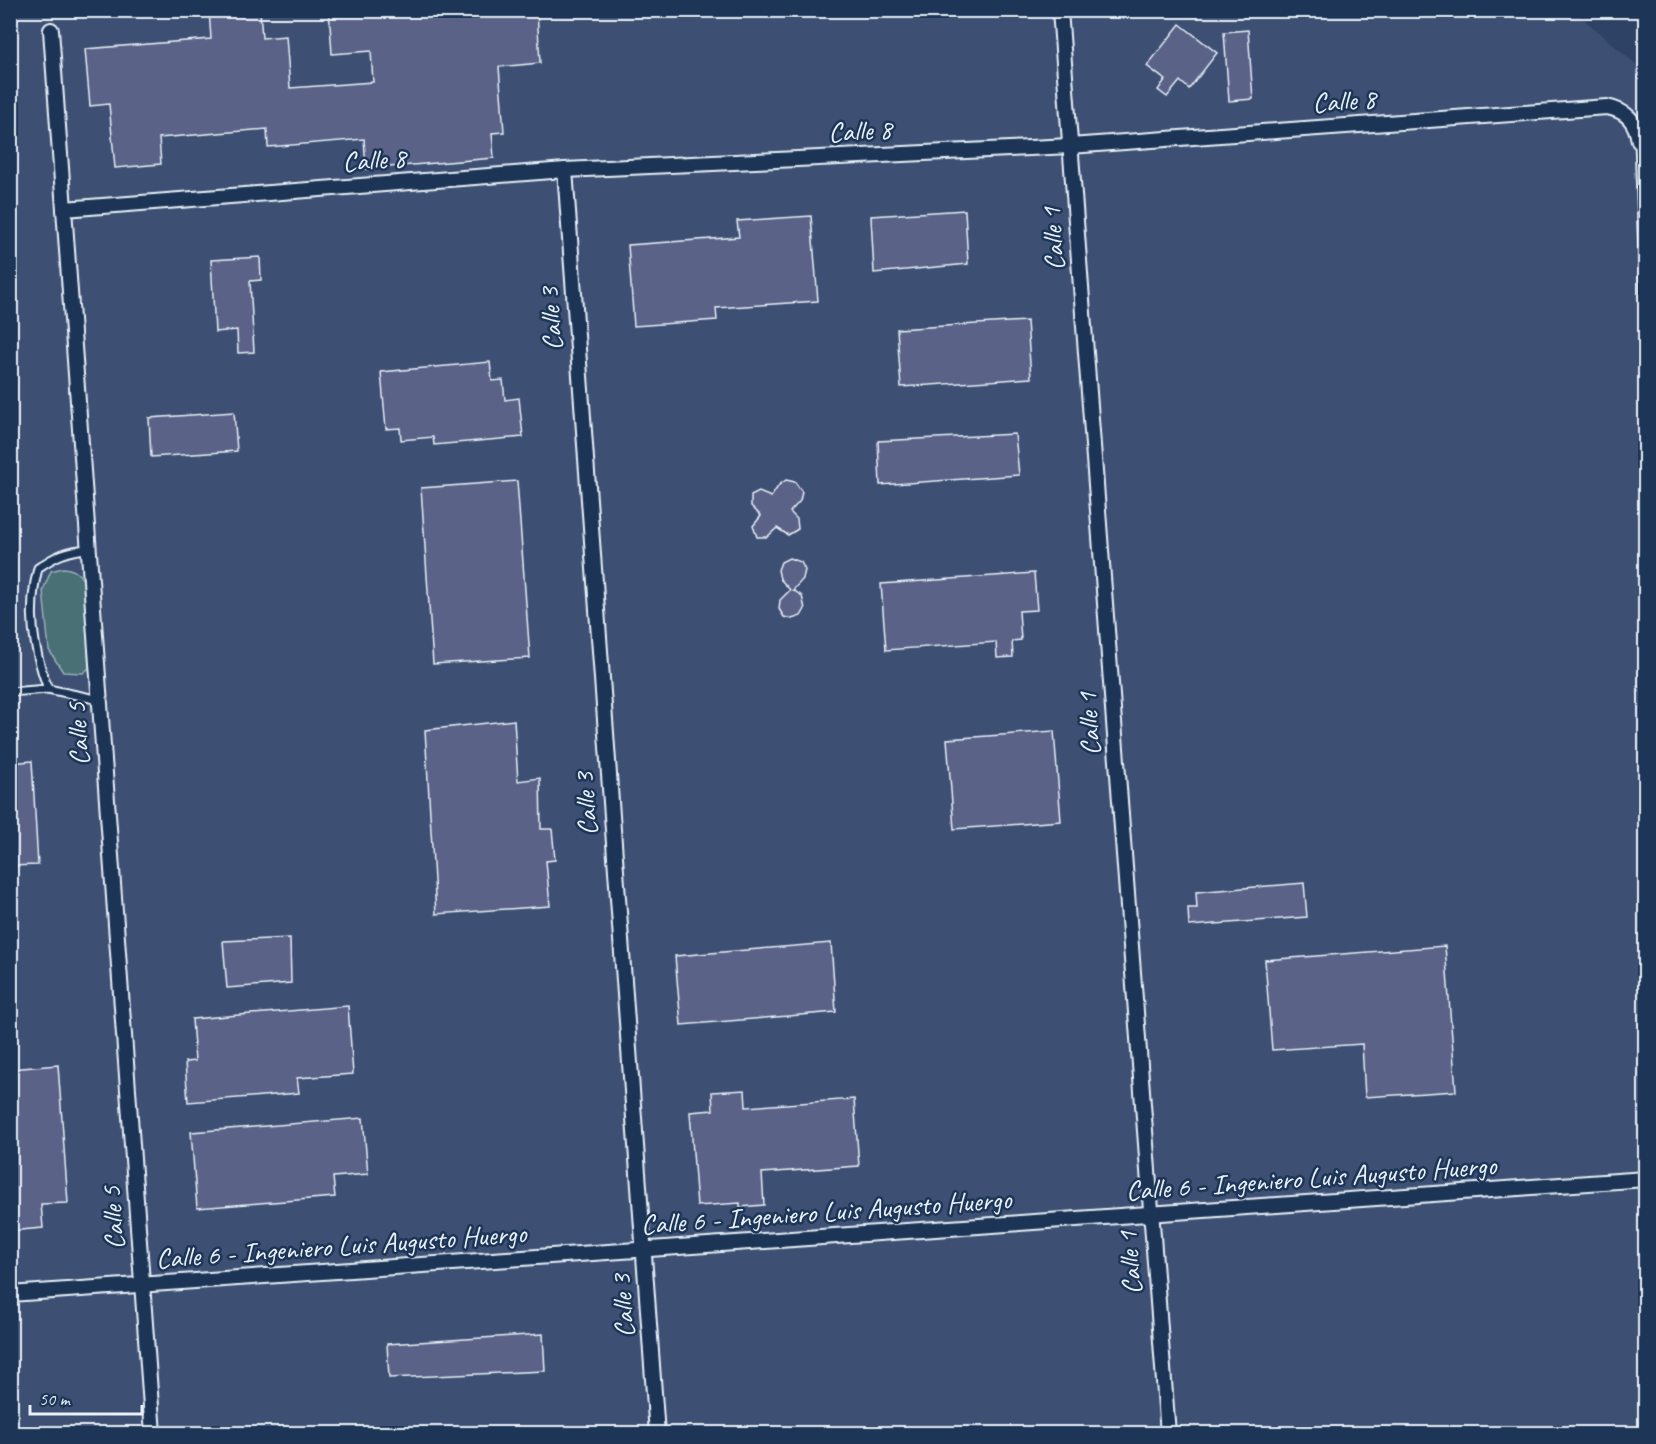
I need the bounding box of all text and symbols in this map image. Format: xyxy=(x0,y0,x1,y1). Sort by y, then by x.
street label: Calle 8 xyxy=(1311,81,1379,120)
street label: Calle 8 xyxy=(827,111,895,150)
street label: Calle 8 xyxy=(341,140,409,179)
street label: Calle 1 xyxy=(1033,205,1072,272)
street label: Calle 3 xyxy=(531,284,570,352)
street label: Calle 1 xyxy=(1069,690,1108,757)
street label: Calle 5 xyxy=(58,700,97,767)
street label: Calle 3 xyxy=(566,769,605,837)
street label: Calle 6 - Ingeniero Luis Augusto Huergo xyxy=(1125,1147,1500,1208)
street label: Calle 6 - Ingeniero Luis Augusto Huergo xyxy=(640,1181,1015,1242)
street label: Calle 5 xyxy=(93,1184,132,1251)
street label: Calle 6 - Ingeniero Luis Augusto Huergo xyxy=(155,1215,530,1276)
street label: Calle 1 xyxy=(1109,1228,1150,1296)
street label: Calle 3 xyxy=(603,1271,642,1339)
scale bar xyxy=(30,1378,142,1416)
text: 50 m xyxy=(39,1388,72,1410)

